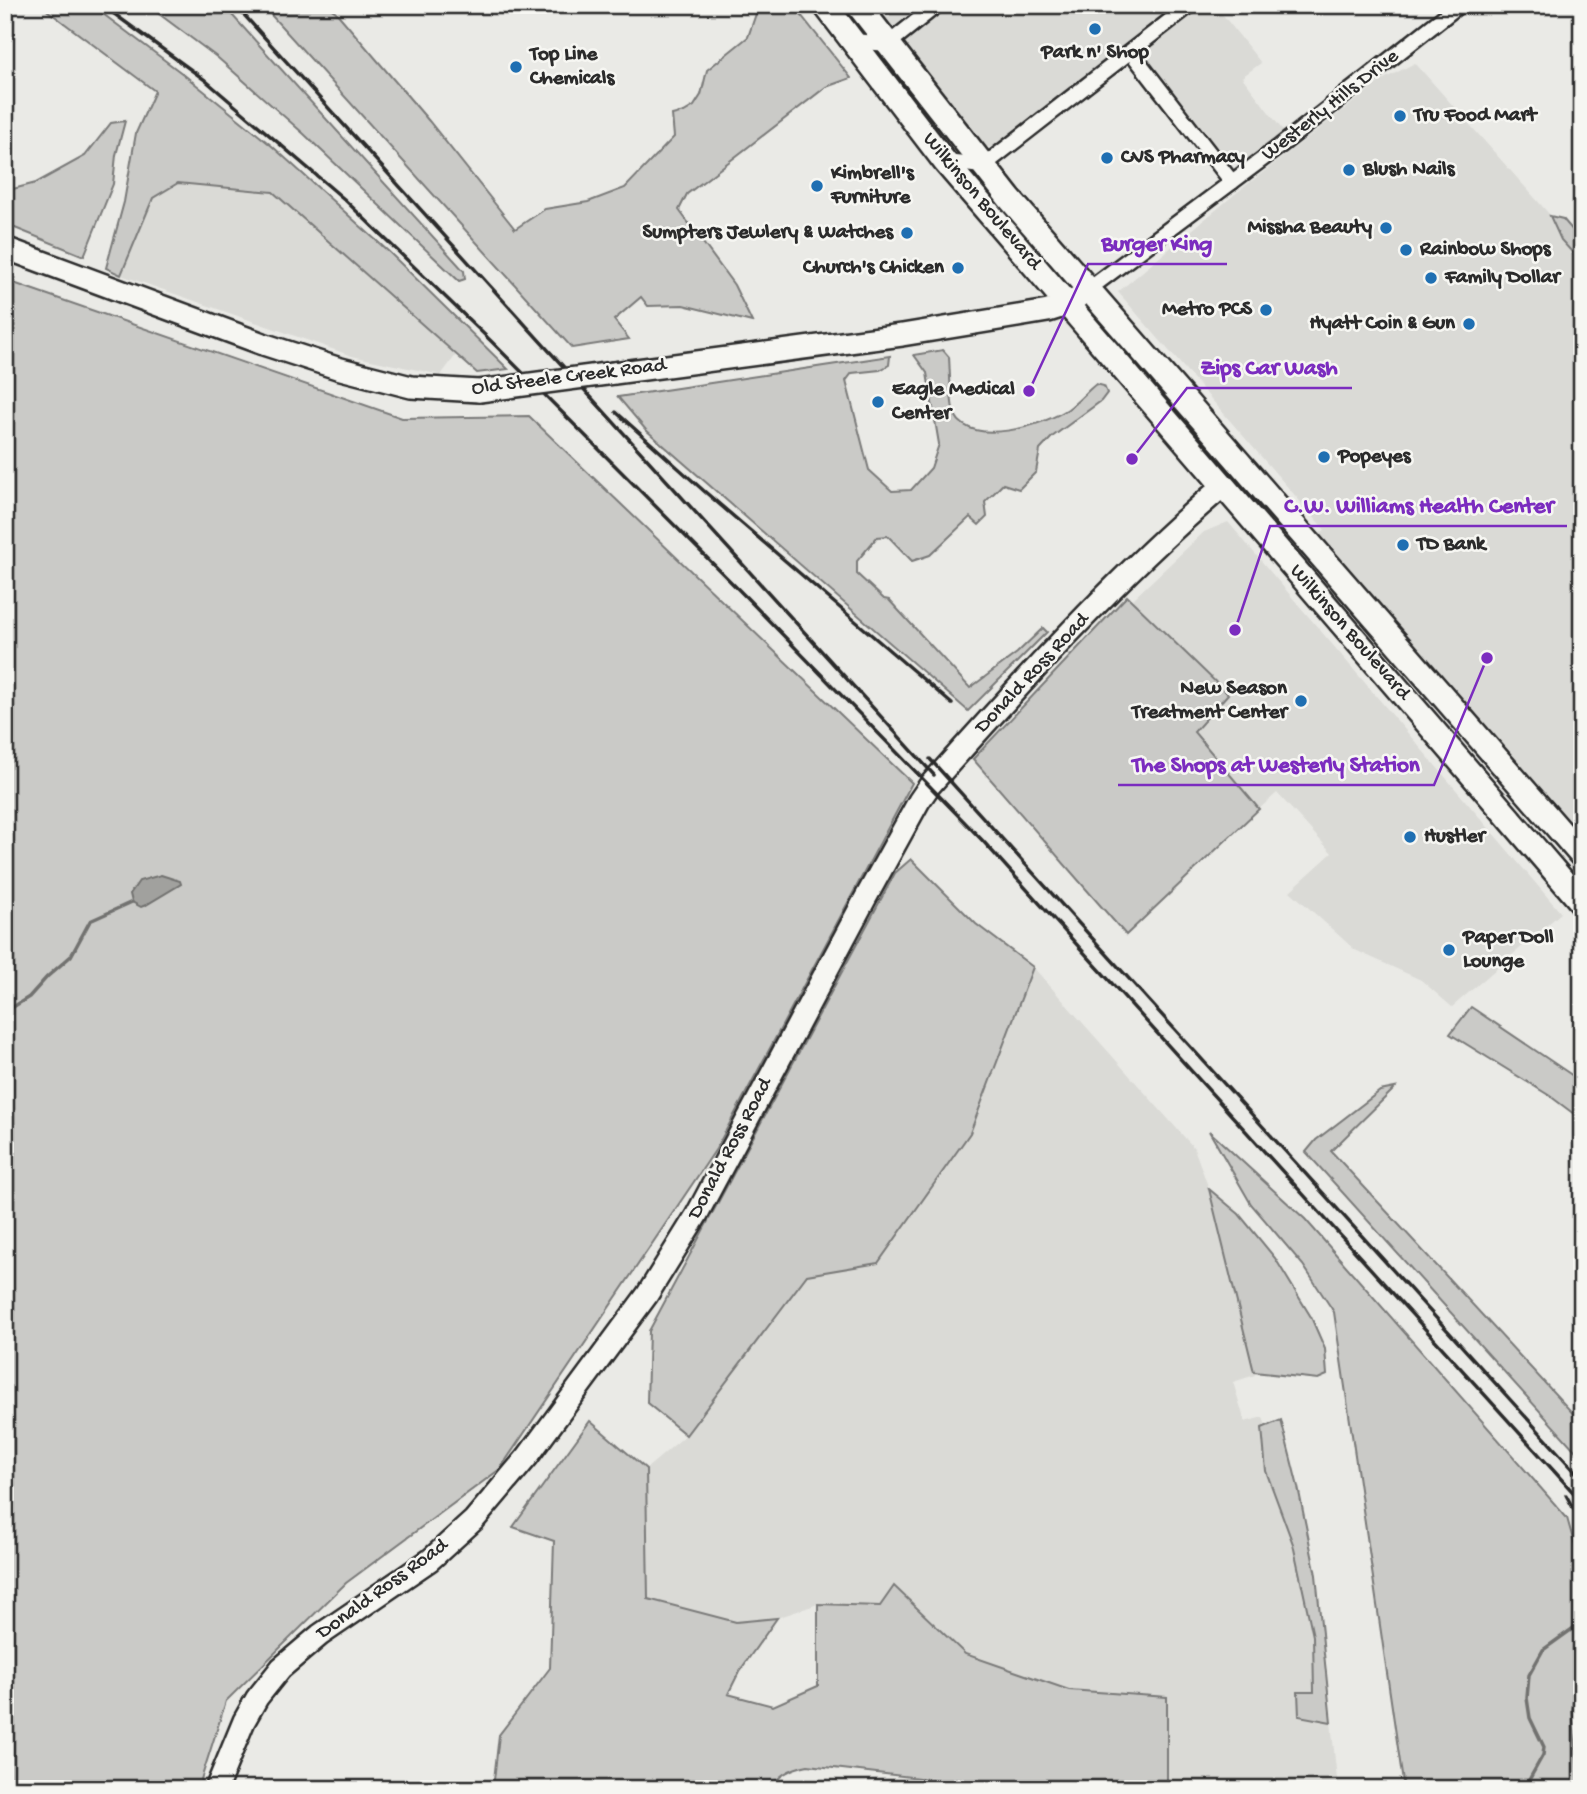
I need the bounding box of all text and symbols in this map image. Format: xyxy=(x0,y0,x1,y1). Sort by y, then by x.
marker: Park n' Shop xyxy=(1087,21,1103,37)
place label: Park n' Shop xyxy=(1040,41,1149,66)
place label: Top Line Chemicals xyxy=(528,43,615,92)
street label: Westerly Hills Drive xyxy=(1257,44,1406,167)
marker: Top Line Chemicals xyxy=(508,59,524,75)
place label: Tru Food Mart xyxy=(1412,104,1539,129)
marker: Tru Food Mart xyxy=(1392,108,1408,124)
street label: Wilkinson Boulevard xyxy=(916,128,1047,277)
place label: CVS Pharmacy xyxy=(1120,146,1245,171)
marker: CVS Pharmacy xyxy=(1099,150,1115,166)
place label: Blush Nails xyxy=(1362,158,1456,183)
place label: Kimbrell's Furniture xyxy=(830,162,915,211)
marker: Blush Nails xyxy=(1341,162,1357,178)
marker: Kimbrell's Furniture xyxy=(809,178,825,194)
place label: Missha Beauty xyxy=(1248,216,1373,241)
callout: Burger King xyxy=(1088,220,1227,264)
marker: Missha Beauty xyxy=(1378,220,1394,236)
place label: Sumpters Jewlery & Watches xyxy=(642,221,894,246)
marker: Sumpters Jewlery & Watches xyxy=(899,225,915,241)
text: Burger King xyxy=(1101,232,1212,259)
place label: Rainbow Shops xyxy=(1419,238,1552,263)
marker: Rainbow Shops xyxy=(1398,242,1414,258)
place label: Church's Chicken xyxy=(802,256,945,281)
marker: Church's Chicken xyxy=(950,260,966,276)
place label: Family Dollar xyxy=(1444,266,1562,291)
marker: Family Dollar xyxy=(1423,270,1439,286)
place label: Metro PCS xyxy=(1162,298,1253,323)
marker: Metro PCS xyxy=(1258,302,1274,318)
place label: Hyatt Coin & Gun xyxy=(1309,312,1456,337)
marker: Hyatt Coin & Gun xyxy=(1461,316,1477,332)
callout: Zips Car Wash xyxy=(1187,344,1352,388)
street label: Old Steele Creek Road xyxy=(470,353,669,402)
text: Zips Car Wash xyxy=(1200,356,1338,383)
place label: Eagle Medical Center xyxy=(891,378,1015,427)
marker: Eagle Medical Center xyxy=(870,394,886,410)
place label: Popeyes xyxy=(1337,445,1412,470)
marker: Popeyes xyxy=(1316,449,1332,465)
callout: C.W. Williams Health Center xyxy=(1270,482,1567,526)
text: C.W. Williams Health Center xyxy=(1284,494,1556,521)
place label: TD Bank xyxy=(1415,533,1488,558)
marker: TD Bank xyxy=(1395,537,1411,553)
street label: Wilkinson Boulevard xyxy=(1283,560,1416,707)
street label: Donald Ross Road xyxy=(969,607,1097,741)
place label: New Season Treatment Center xyxy=(1130,677,1290,726)
marker: New Season Treatment Center xyxy=(1293,693,1309,709)
callout: The Shops at Westerly Station xyxy=(1118,741,1434,785)
text: The Shops at Westerly Station xyxy=(1130,753,1421,780)
place label: Hustler xyxy=(1424,825,1488,850)
marker: Hustler xyxy=(1402,829,1418,845)
place label: Paper Doll Lounge xyxy=(1462,926,1554,975)
marker: Paper Doll Lounge xyxy=(1441,942,1457,958)
street label: Donald Ross Road xyxy=(682,1073,780,1226)
street label: Donald Ross Road xyxy=(311,1533,455,1647)

